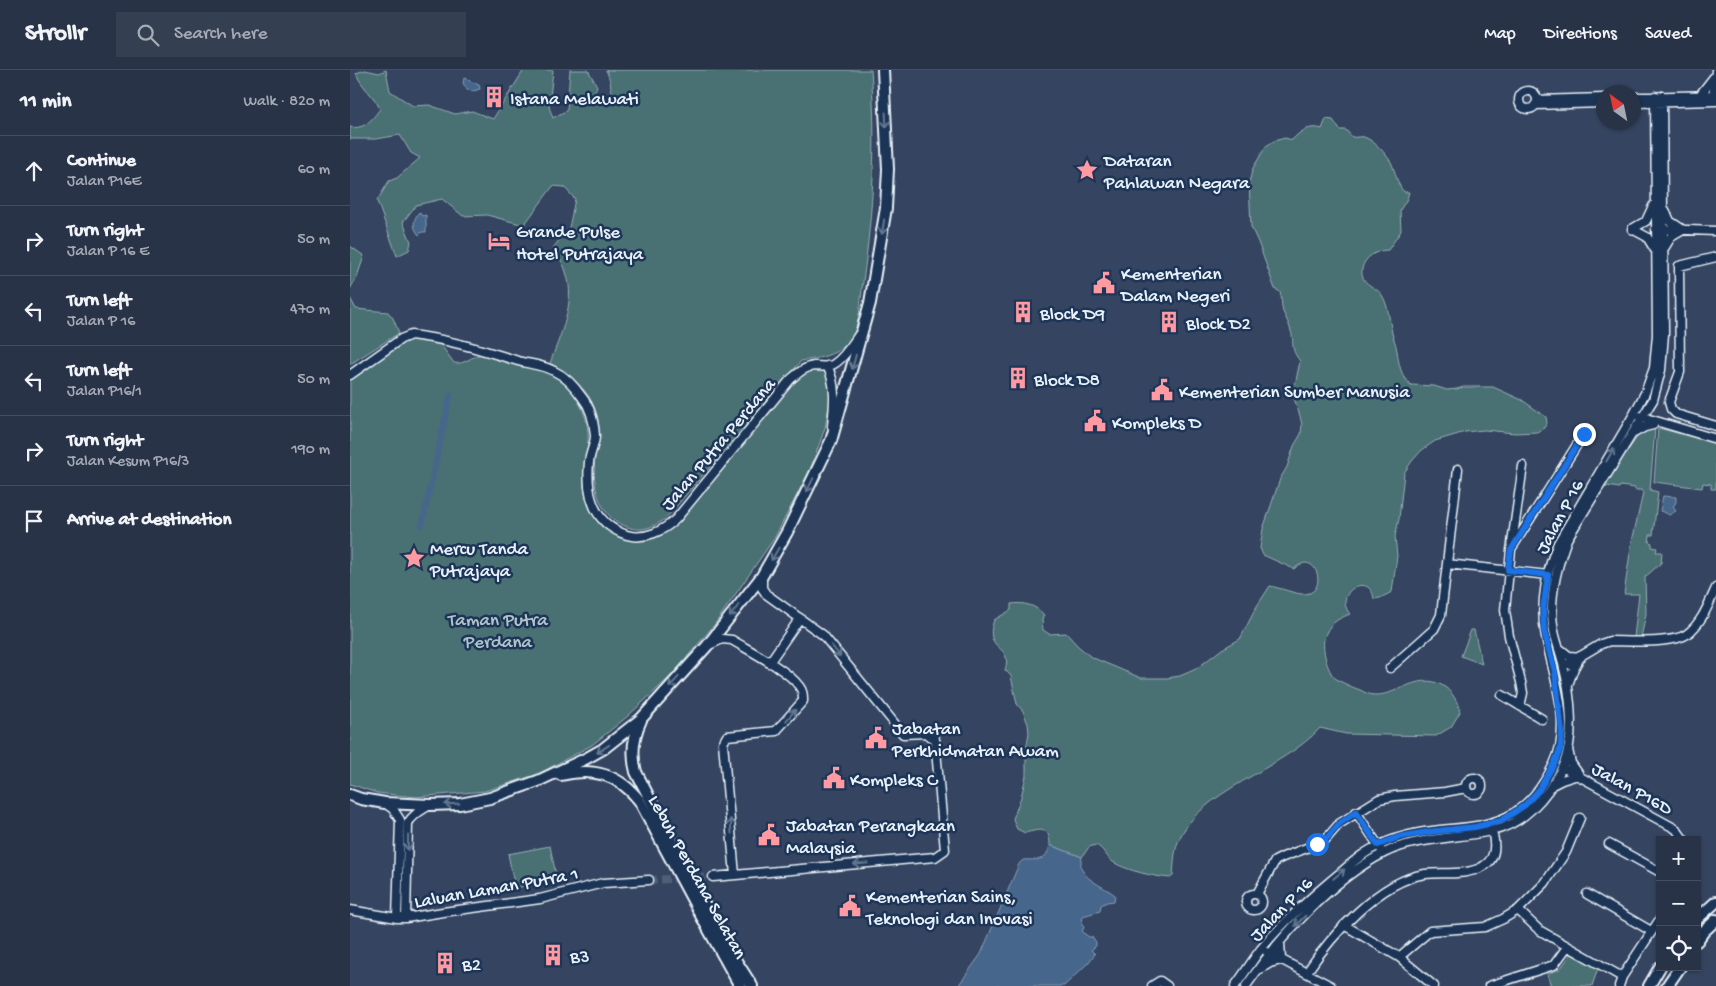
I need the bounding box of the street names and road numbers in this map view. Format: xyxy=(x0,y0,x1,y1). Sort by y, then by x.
street label: Jalan Putra Perdana xyxy=(657,373,783,516)
street label: Jalan P 16 xyxy=(1532,476,1590,559)
street label: Jalan P16D xyxy=(1587,758,1676,822)
street label: Lebuh Perdana Selatan xyxy=(641,792,751,964)
street label: Laluan Laman Putra 1 xyxy=(413,864,581,915)
street label: Jalan P 16 xyxy=(1246,873,1319,948)

